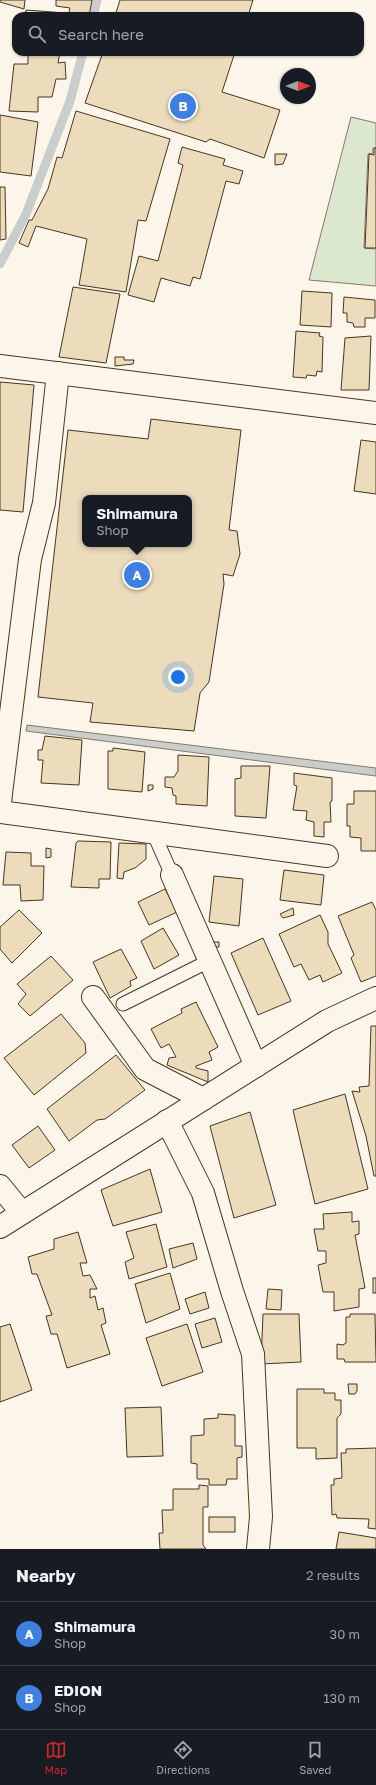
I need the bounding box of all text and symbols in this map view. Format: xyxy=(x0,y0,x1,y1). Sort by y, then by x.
search box xyxy=(12,12,364,56)
icon: search xyxy=(26,23,48,45)
text: Search here xyxy=(58,25,144,43)
north arrow xyxy=(280,68,316,104)
pin: B xyxy=(170,91,196,121)
popup xyxy=(82,495,192,547)
text: Shimamura xyxy=(96,504,178,522)
text: Shop xyxy=(96,522,128,538)
pin: A xyxy=(124,560,150,590)
your location xyxy=(168,667,188,687)
text: Nearby xyxy=(16,1565,76,1586)
text: 2 results xyxy=(306,1567,360,1583)
text: Shimamura xyxy=(54,1617,135,1635)
text: A xyxy=(24,1626,34,1642)
text: 30 m xyxy=(330,1626,360,1642)
text: Shop xyxy=(54,1635,86,1651)
text: EDION xyxy=(54,1681,102,1699)
text: B xyxy=(24,1690,34,1706)
text: 130 m xyxy=(323,1690,360,1706)
text: Shop xyxy=(54,1699,86,1715)
tab: Map xyxy=(45,1739,67,1776)
tab: Directions xyxy=(156,1739,210,1776)
tab: Saved xyxy=(299,1739,331,1776)

